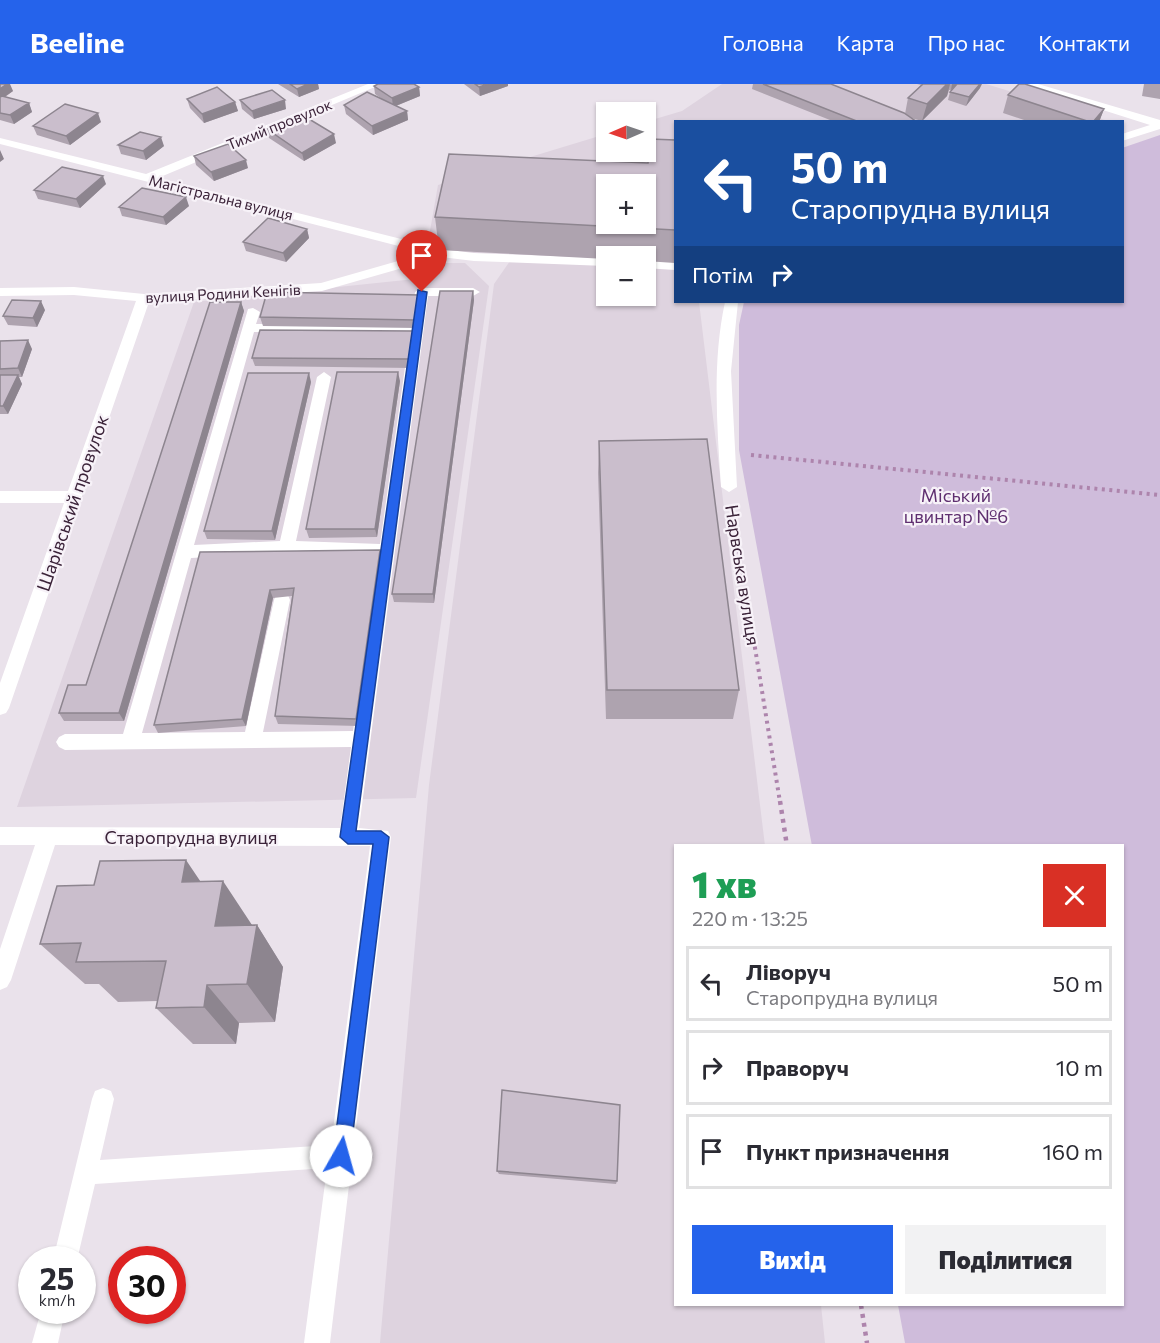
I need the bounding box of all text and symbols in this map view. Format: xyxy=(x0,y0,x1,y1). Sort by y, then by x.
text: Beeline xyxy=(30,25,124,59)
text: Головна xyxy=(722,30,804,55)
text: Карта xyxy=(837,30,894,55)
text: Про нас xyxy=(927,30,1005,55)
text: Контакти xyxy=(1038,30,1130,55)
street label: Тихий провулок xyxy=(224,95,334,153)
north arrow xyxy=(596,102,656,162)
map controls xyxy=(596,102,656,306)
text: 50 m xyxy=(791,140,888,192)
icon: left xyxy=(692,144,770,222)
street label: Магістральна вулиця xyxy=(147,170,295,224)
button: + xyxy=(596,174,656,234)
text: Старопрудна вулиця xyxy=(791,192,1050,225)
pin xyxy=(396,230,447,292)
icon: arrive xyxy=(405,239,438,272)
button: − xyxy=(596,246,656,306)
icon: right xyxy=(765,258,798,291)
text: Потім xyxy=(692,261,753,288)
street label: вулиця Родини Кенігів xyxy=(145,280,301,306)
street label: Шарівський провулок xyxy=(31,411,113,594)
park label: Міський цвинтар №6 xyxy=(904,484,1008,527)
street label: Нарвська вулиця xyxy=(721,503,765,647)
street label: Старопрудна вулиця xyxy=(105,826,277,848)
text: 1 хв xyxy=(692,861,757,905)
button: close xyxy=(1043,864,1106,927)
text: 220 m · 13:25 xyxy=(692,906,808,930)
text: Ліворуч xyxy=(746,958,831,985)
icon: left xyxy=(695,967,728,1000)
text: 50 m xyxy=(1053,970,1103,997)
text: Старопрудна вулиця xyxy=(746,985,938,1009)
icon: right xyxy=(695,1051,728,1084)
text: Праворуч xyxy=(746,1054,849,1081)
text: 10 m xyxy=(1056,1054,1103,1081)
position arrow xyxy=(309,1124,373,1188)
icon: arrive xyxy=(695,1135,728,1168)
text: Пункт призначення xyxy=(746,1138,949,1165)
text: 160 m xyxy=(1042,1138,1103,1165)
button: Вихід xyxy=(692,1225,893,1294)
button: Поділитися xyxy=(905,1225,1106,1294)
speed limit sign: 30 xyxy=(108,1246,186,1324)
text: 25 xyxy=(40,1259,74,1296)
text: km/h xyxy=(39,1291,75,1309)

